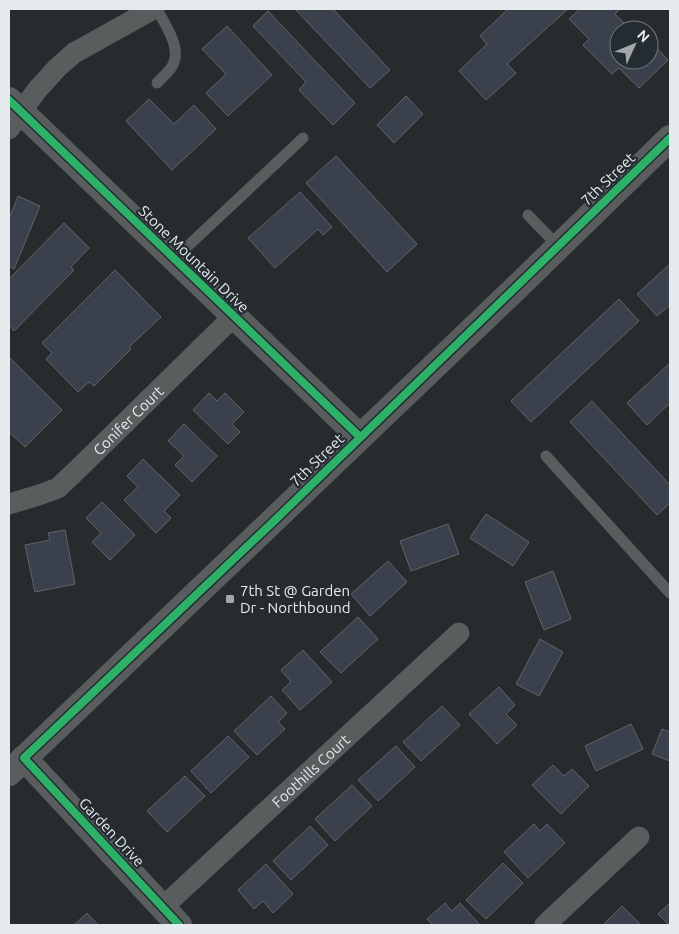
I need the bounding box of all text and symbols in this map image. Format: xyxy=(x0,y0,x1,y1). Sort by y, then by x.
north arrow xyxy=(609,20,659,70)
text: N xyxy=(634,27,653,45)
street label: 7th Street xyxy=(578,149,639,209)
street label: Stone Mountain Drive xyxy=(135,202,253,316)
street label: Conifer Court xyxy=(89,382,167,458)
street label: 7th Street xyxy=(287,430,348,490)
place label: 7th St @ Garden Dr - Northbound xyxy=(240,582,351,616)
marker: 7th St @ Garden Dr - Northbound xyxy=(224,593,236,605)
street label: Foothills Court xyxy=(268,730,353,811)
street label: Garden Drive xyxy=(76,794,148,870)

